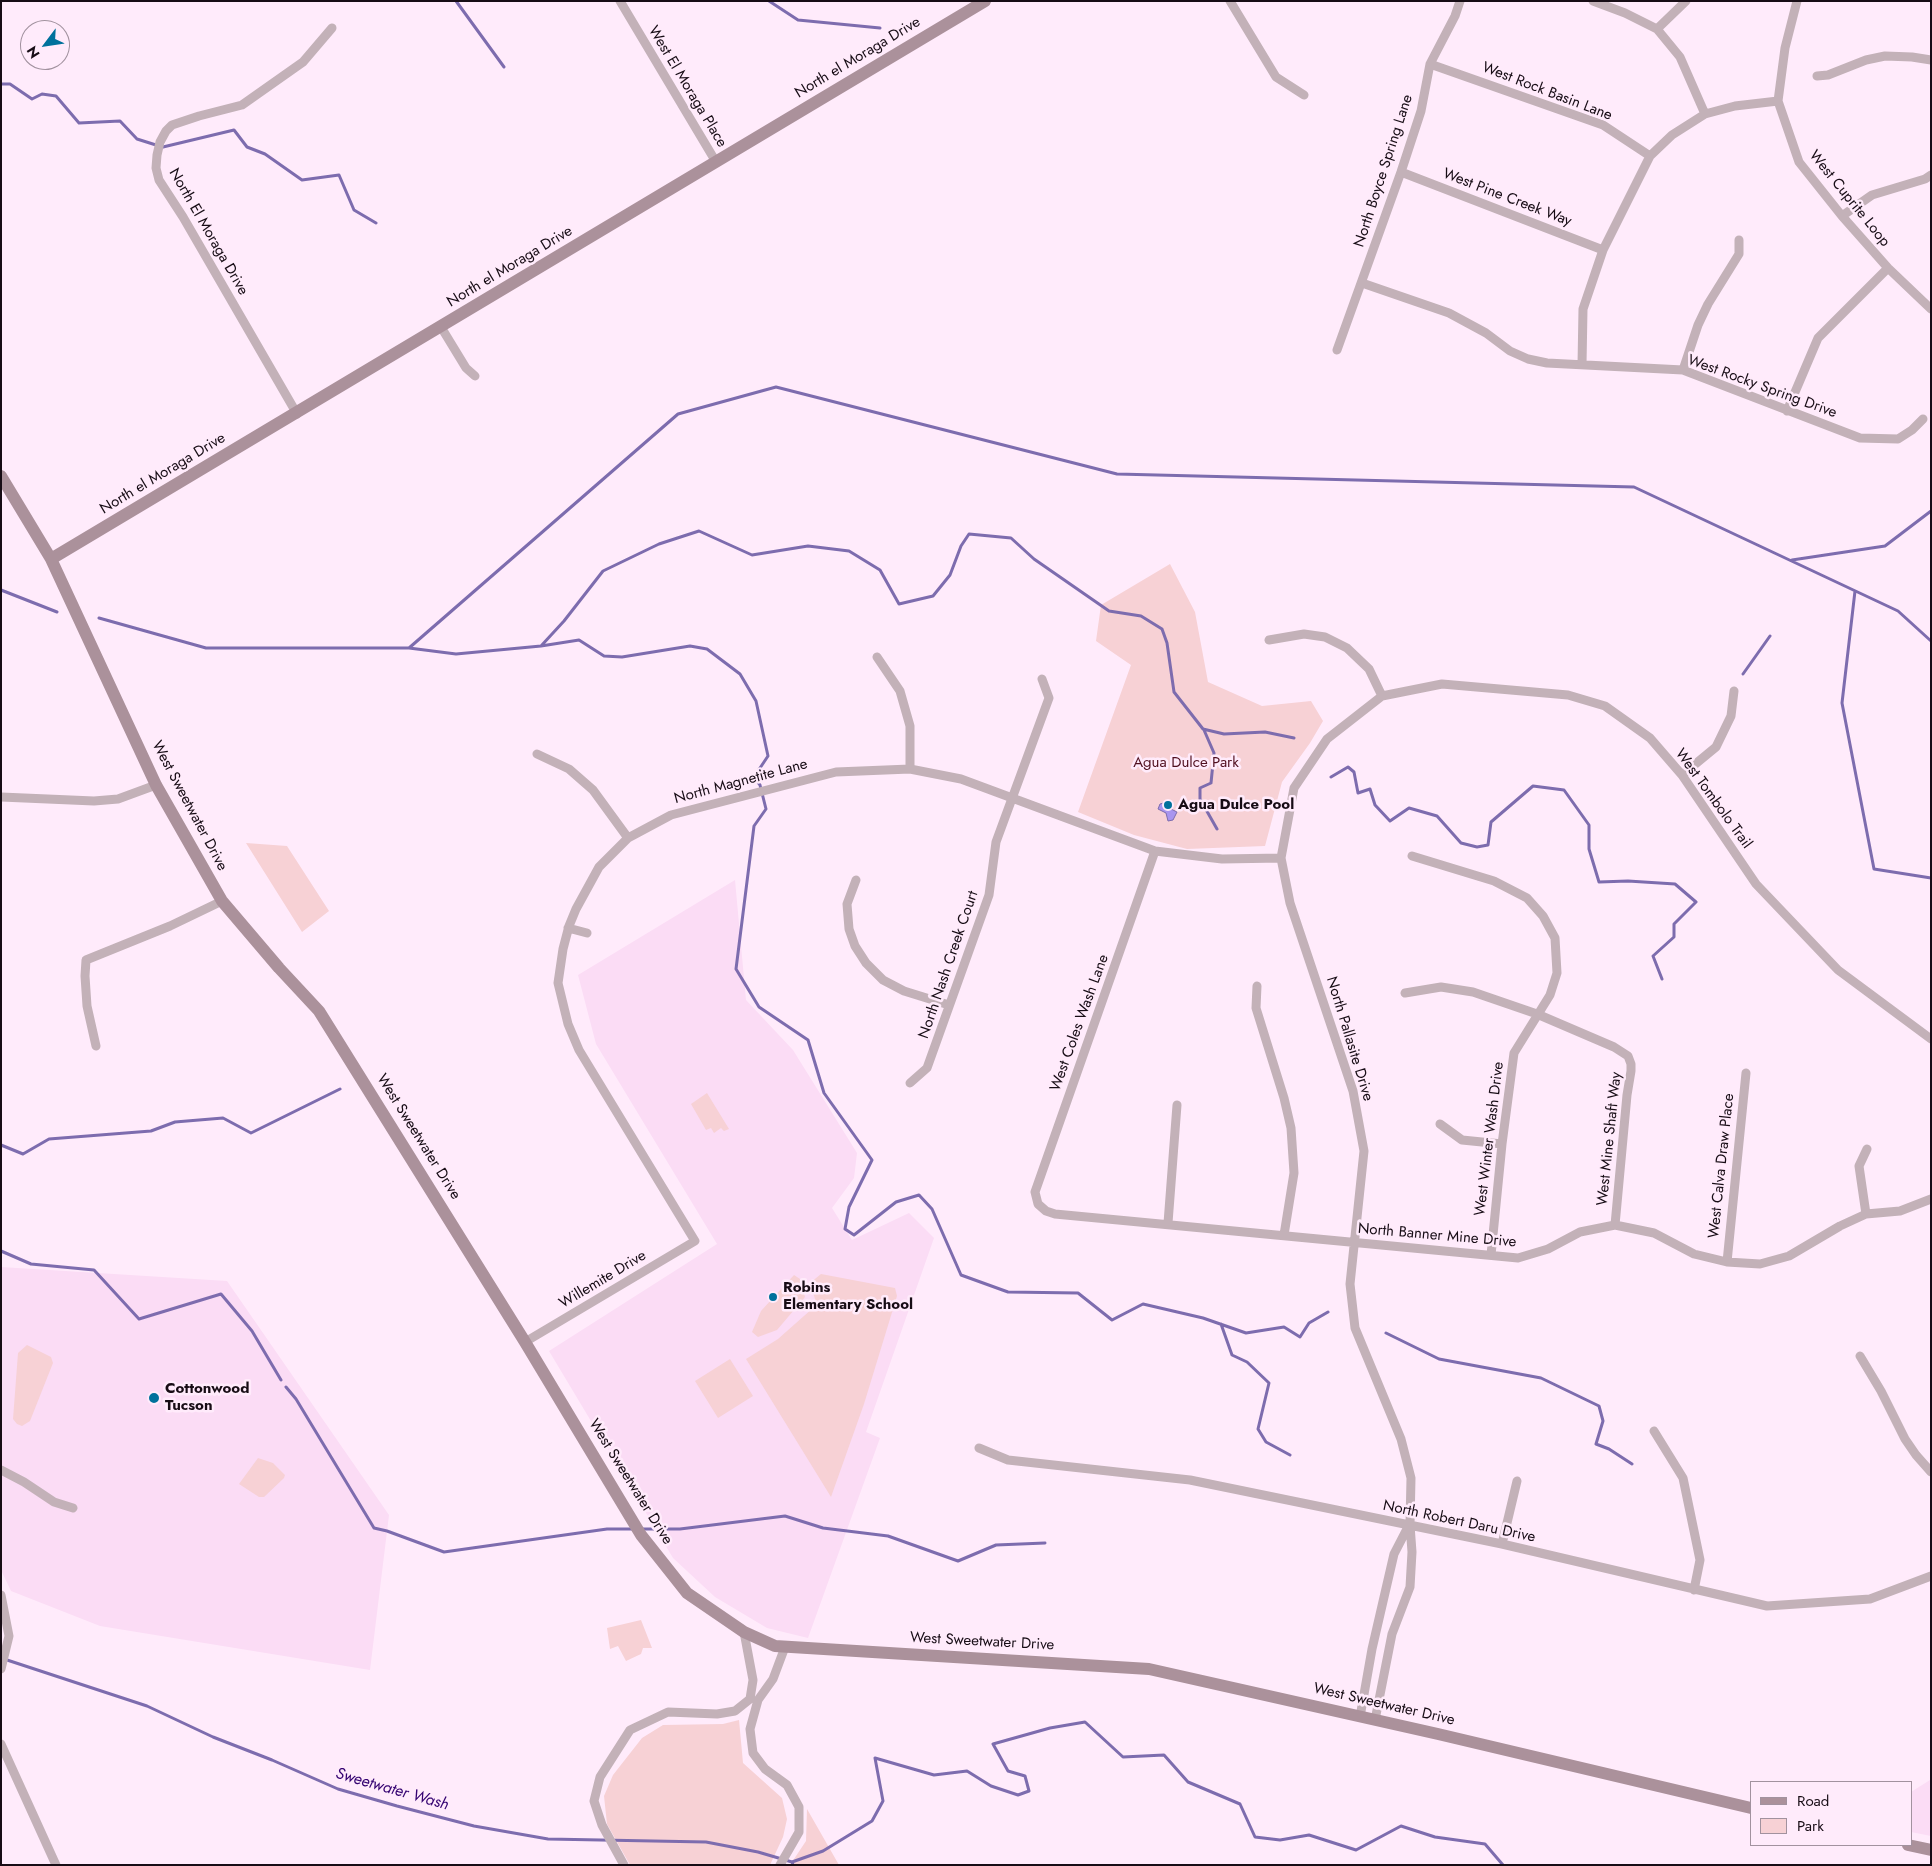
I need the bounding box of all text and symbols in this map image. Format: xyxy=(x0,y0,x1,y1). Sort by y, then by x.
street label: North el Moraga Drive xyxy=(792,13,924,103)
north arrow xyxy=(20,20,70,70)
street label: West El Moraga Place xyxy=(644,23,730,151)
text: N xyxy=(22,42,44,62)
street label: West Rock Basin Lane xyxy=(1479,59,1615,125)
street label: North Boyce Spring Lane xyxy=(1351,92,1417,250)
street label: West Cuprite Loop xyxy=(1805,147,1893,251)
street label: North El Moraga Drive xyxy=(164,165,252,299)
street label: West Pine Creek Way xyxy=(1440,165,1574,231)
street label: North el Moraga Drive xyxy=(444,222,576,312)
street label: West Rocky Spring Drive xyxy=(1685,352,1839,422)
street label: North el Moraga Drive xyxy=(97,429,229,519)
street label: West Sweetwater Drive xyxy=(147,738,231,874)
street label: West Tombolo Trail xyxy=(1671,745,1755,853)
park label: Agua Dulce Park xyxy=(1133,754,1239,772)
street label: North Magnetite Lane xyxy=(672,756,810,808)
place label: Agua Dulce Pool xyxy=(1178,796,1294,814)
marker: Agua Dulce Pool xyxy=(1162,799,1174,811)
street label: North Nash Creek Court xyxy=(915,889,983,1041)
street label: West Coles Wash Lane xyxy=(1047,952,1113,1094)
street label: North Pallasite Drive xyxy=(1322,975,1376,1103)
street label: West Winter Wash Drive xyxy=(1472,1061,1508,1217)
street label: West Sweetwater Drive xyxy=(372,1071,464,1203)
street label: West Mine Shaft Way xyxy=(1594,1071,1626,1207)
street label: West Calva Draw Place xyxy=(1705,1093,1739,1239)
street label: North Banner Mine Drive xyxy=(1357,1220,1517,1252)
street label: Willemite Drive xyxy=(556,1247,650,1313)
place label: Robins Elementary School xyxy=(783,1279,913,1314)
marker: Robins Elementary School xyxy=(767,1291,779,1303)
place label: Cottonwood Tucson xyxy=(165,1380,249,1415)
marker: Cottonwood Tucson xyxy=(147,1391,161,1405)
street label: West Sweetwater Drive xyxy=(584,1416,676,1548)
street label: North Robert Daru Drive xyxy=(1381,1497,1537,1547)
street label: West Sweetwater Drive xyxy=(909,1629,1055,1655)
street label: West Sweetwater Drive xyxy=(1312,1680,1456,1730)
water label: Sweetwater Wash xyxy=(333,1765,451,1815)
legend xyxy=(1750,1781,1912,1846)
text: Road xyxy=(1797,1790,1829,1812)
text: Park xyxy=(1797,1815,1824,1837)

